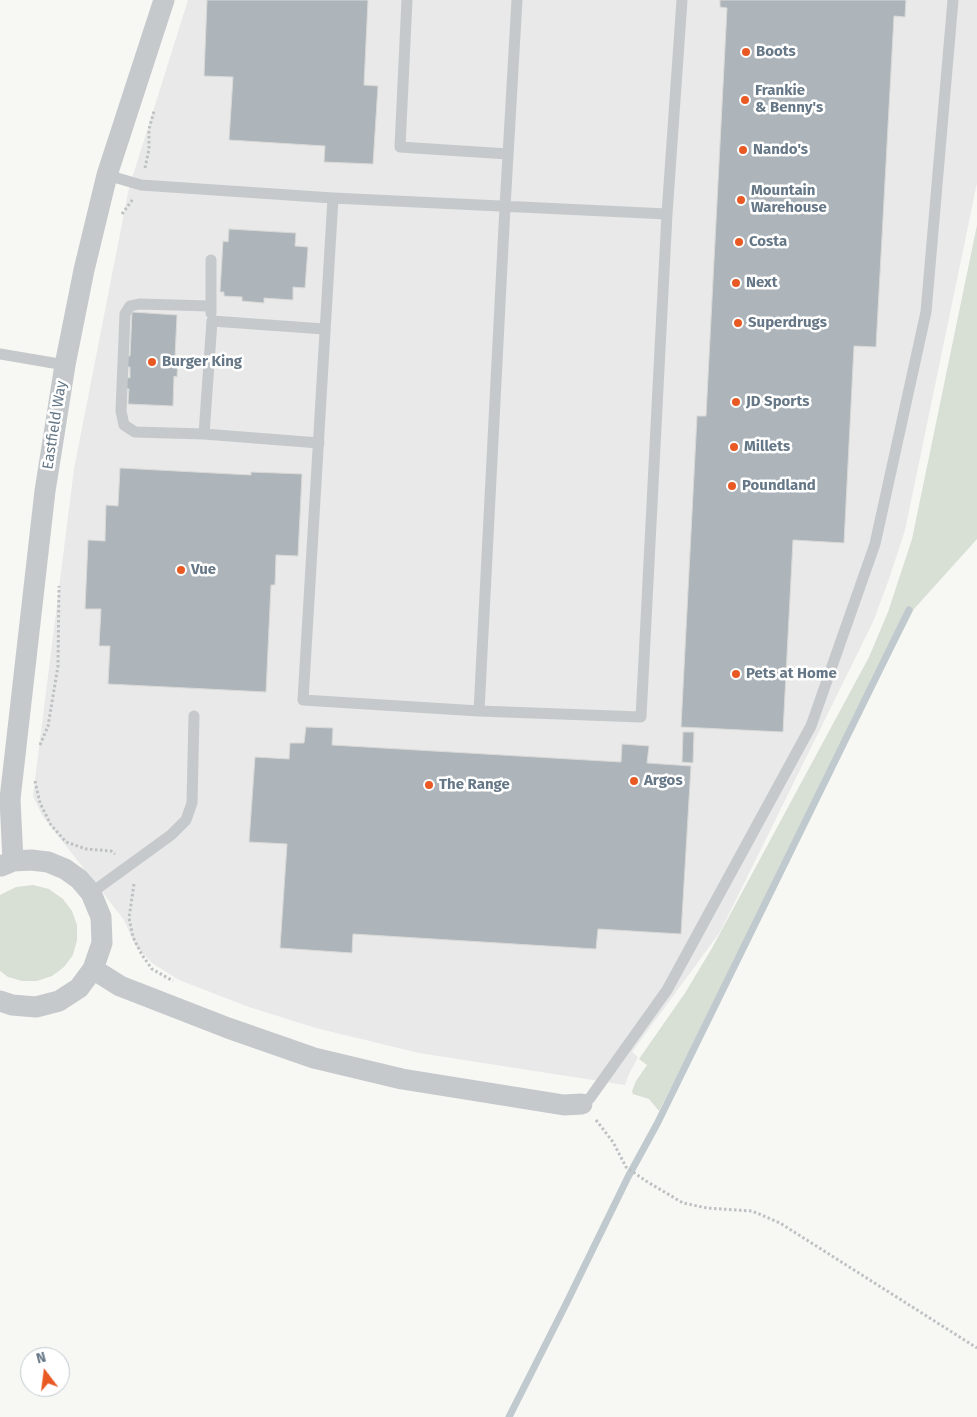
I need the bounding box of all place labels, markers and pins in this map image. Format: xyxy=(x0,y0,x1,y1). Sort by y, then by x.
place label: Boots xyxy=(756,43,796,61)
marker: Boots xyxy=(740,46,752,58)
place label: Frankie & Benny's xyxy=(755,82,823,117)
marker: Frankie & Benny's xyxy=(739,94,751,106)
place label: Nando's xyxy=(753,141,808,159)
marker: Nando's xyxy=(737,144,749,156)
place label: Mountain Warehouse xyxy=(751,182,827,217)
marker: Mountain Warehouse xyxy=(735,194,747,206)
place label: Costa xyxy=(749,233,787,251)
marker: Costa xyxy=(733,236,745,248)
place label: Next xyxy=(746,274,777,292)
marker: Next xyxy=(730,277,742,289)
place label: Superdrugs xyxy=(748,314,827,332)
marker: Superdrugs xyxy=(732,317,744,329)
place label: Burger King xyxy=(162,353,242,371)
marker: Burger King xyxy=(146,356,158,368)
place label: JD Sports xyxy=(746,393,809,411)
marker: JD Sports xyxy=(730,396,742,408)
place label: Millets xyxy=(744,438,790,456)
marker: Millets xyxy=(728,441,740,453)
place label: Poundland xyxy=(742,477,816,495)
marker: Poundland xyxy=(726,480,738,492)
place label: Vue xyxy=(191,561,216,579)
marker: Vue xyxy=(175,564,187,576)
place label: Pets at Home xyxy=(746,665,837,683)
marker: Pets at Home xyxy=(730,668,742,680)
place label: Argos xyxy=(644,772,683,790)
marker: Argos xyxy=(628,775,640,787)
place label: The Range xyxy=(439,776,510,794)
marker: The Range xyxy=(423,779,435,791)

